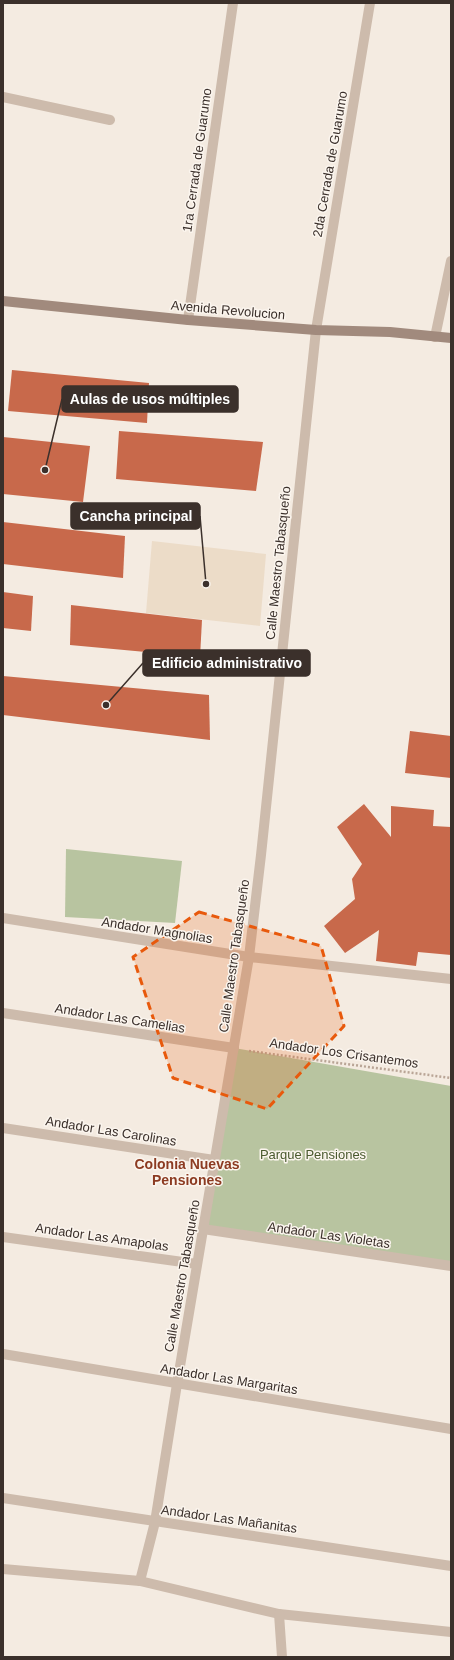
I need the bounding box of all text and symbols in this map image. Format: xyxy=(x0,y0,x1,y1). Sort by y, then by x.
street label: 1ra Cerrada de Guarumo xyxy=(179,87,215,233)
street label: 2da Cerrada de Guarumo xyxy=(310,90,350,238)
street label: Avenida Revolucion xyxy=(170,298,286,322)
callout: Aulas de usos múltiples xyxy=(62,386,238,412)
text: Aulas de usos múltiples xyxy=(70,391,230,407)
street label: Calle Maestro Tabasqueño xyxy=(262,485,294,641)
callout: Cancha principal xyxy=(71,503,200,529)
text: Cancha principal xyxy=(80,508,192,524)
callout: Edificio administrativo xyxy=(143,650,310,676)
text: Edificio administrativo xyxy=(152,655,302,671)
street label: Calle Maestro Tabasqueño xyxy=(216,878,252,1034)
street label: Andador Magnolias xyxy=(101,914,214,946)
street label: Andador Las Camelias xyxy=(54,1000,187,1036)
street label: Andador Los Crisantemos xyxy=(269,1035,420,1071)
street label: Andador Las Carolinas xyxy=(45,1113,178,1149)
park label: Parque Pensiones xyxy=(260,1147,367,1162)
district label: Colonia Nuevas Pensiones xyxy=(134,1156,240,1188)
street label: Calle Maestro Tabasqueño xyxy=(161,1199,203,1353)
street label: Andador Las Violetas xyxy=(267,1219,392,1251)
street label: Andador Las Amapolas xyxy=(34,1220,170,1254)
street label: Andador Las Margaritas xyxy=(159,1361,299,1397)
street label: Andador Las Mañanitas xyxy=(160,1502,299,1536)

